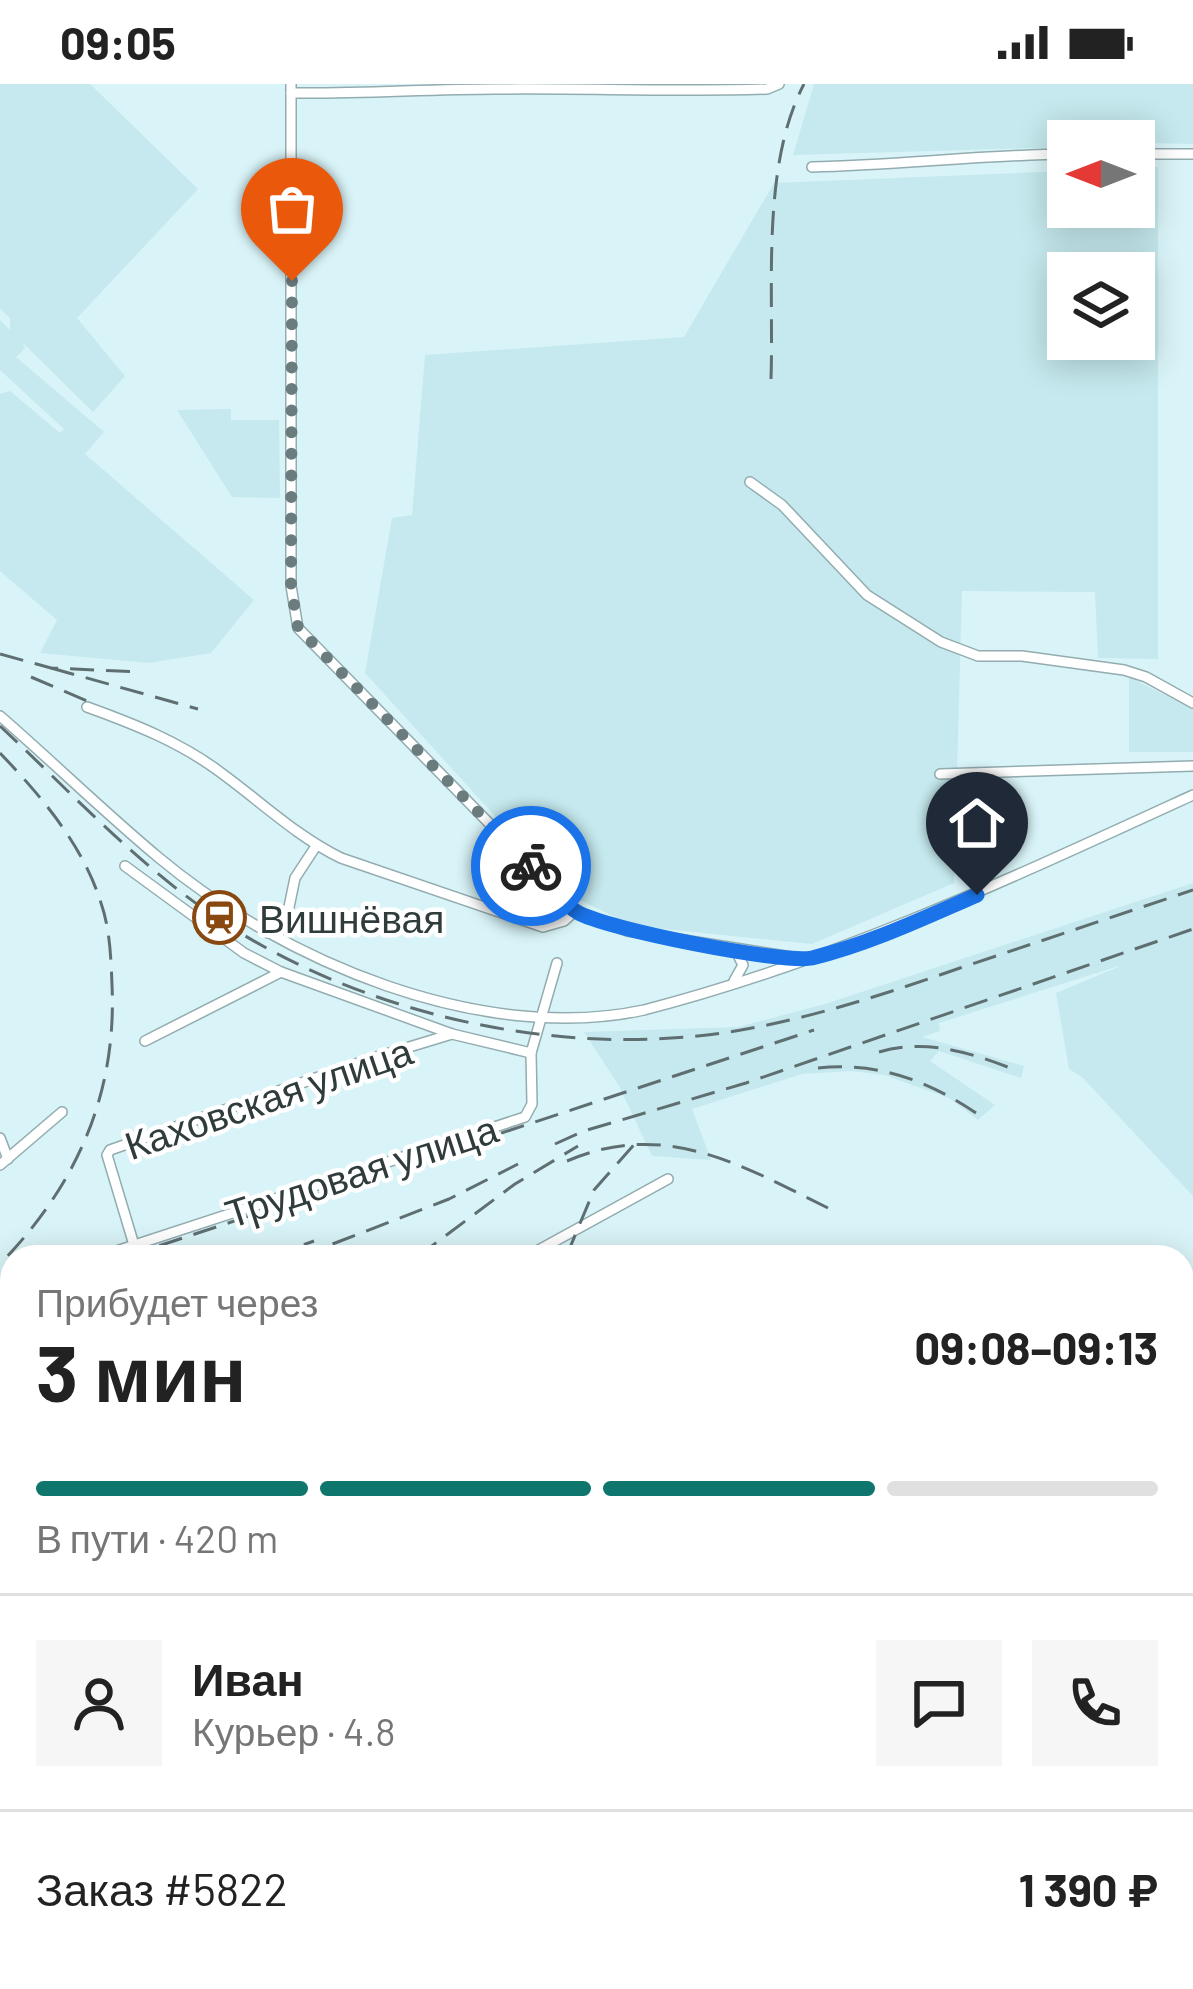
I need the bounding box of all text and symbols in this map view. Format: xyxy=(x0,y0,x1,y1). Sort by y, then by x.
text: 09:05 xyxy=(60,15,176,69)
north arrow xyxy=(1047,120,1155,228)
map controls xyxy=(1047,120,1155,360)
pin xyxy=(241,158,343,281)
icon: bag xyxy=(259,176,325,242)
button: layers xyxy=(1047,252,1155,360)
pin xyxy=(926,772,1028,895)
icon: home xyxy=(944,790,1010,856)
courier xyxy=(471,806,591,926)
icon: bike xyxy=(498,833,564,899)
station icon: Вишнёвая xyxy=(192,889,248,945)
place label: Вишнёвая xyxy=(259,894,444,941)
street label: Каховская улица xyxy=(118,1026,418,1168)
street label: Трудовая улица xyxy=(219,1104,503,1236)
text: Прибудет через xyxy=(36,1278,318,1325)
text: 09:08–09:13 xyxy=(915,1320,1158,1374)
text: 3 мин xyxy=(36,1324,246,1418)
text: В пути · 420 m xyxy=(36,1514,278,1561)
button: person xyxy=(36,1640,162,1766)
button: chat xyxy=(876,1640,1002,1766)
button: phone xyxy=(1032,1640,1158,1766)
text: Иван xyxy=(192,1651,304,1705)
text: Курьер · 4.8 xyxy=(192,1707,396,1754)
text: Заказ #5822 xyxy=(36,1861,288,1915)
text: 1 390 ₽ xyxy=(1019,1862,1158,1916)

